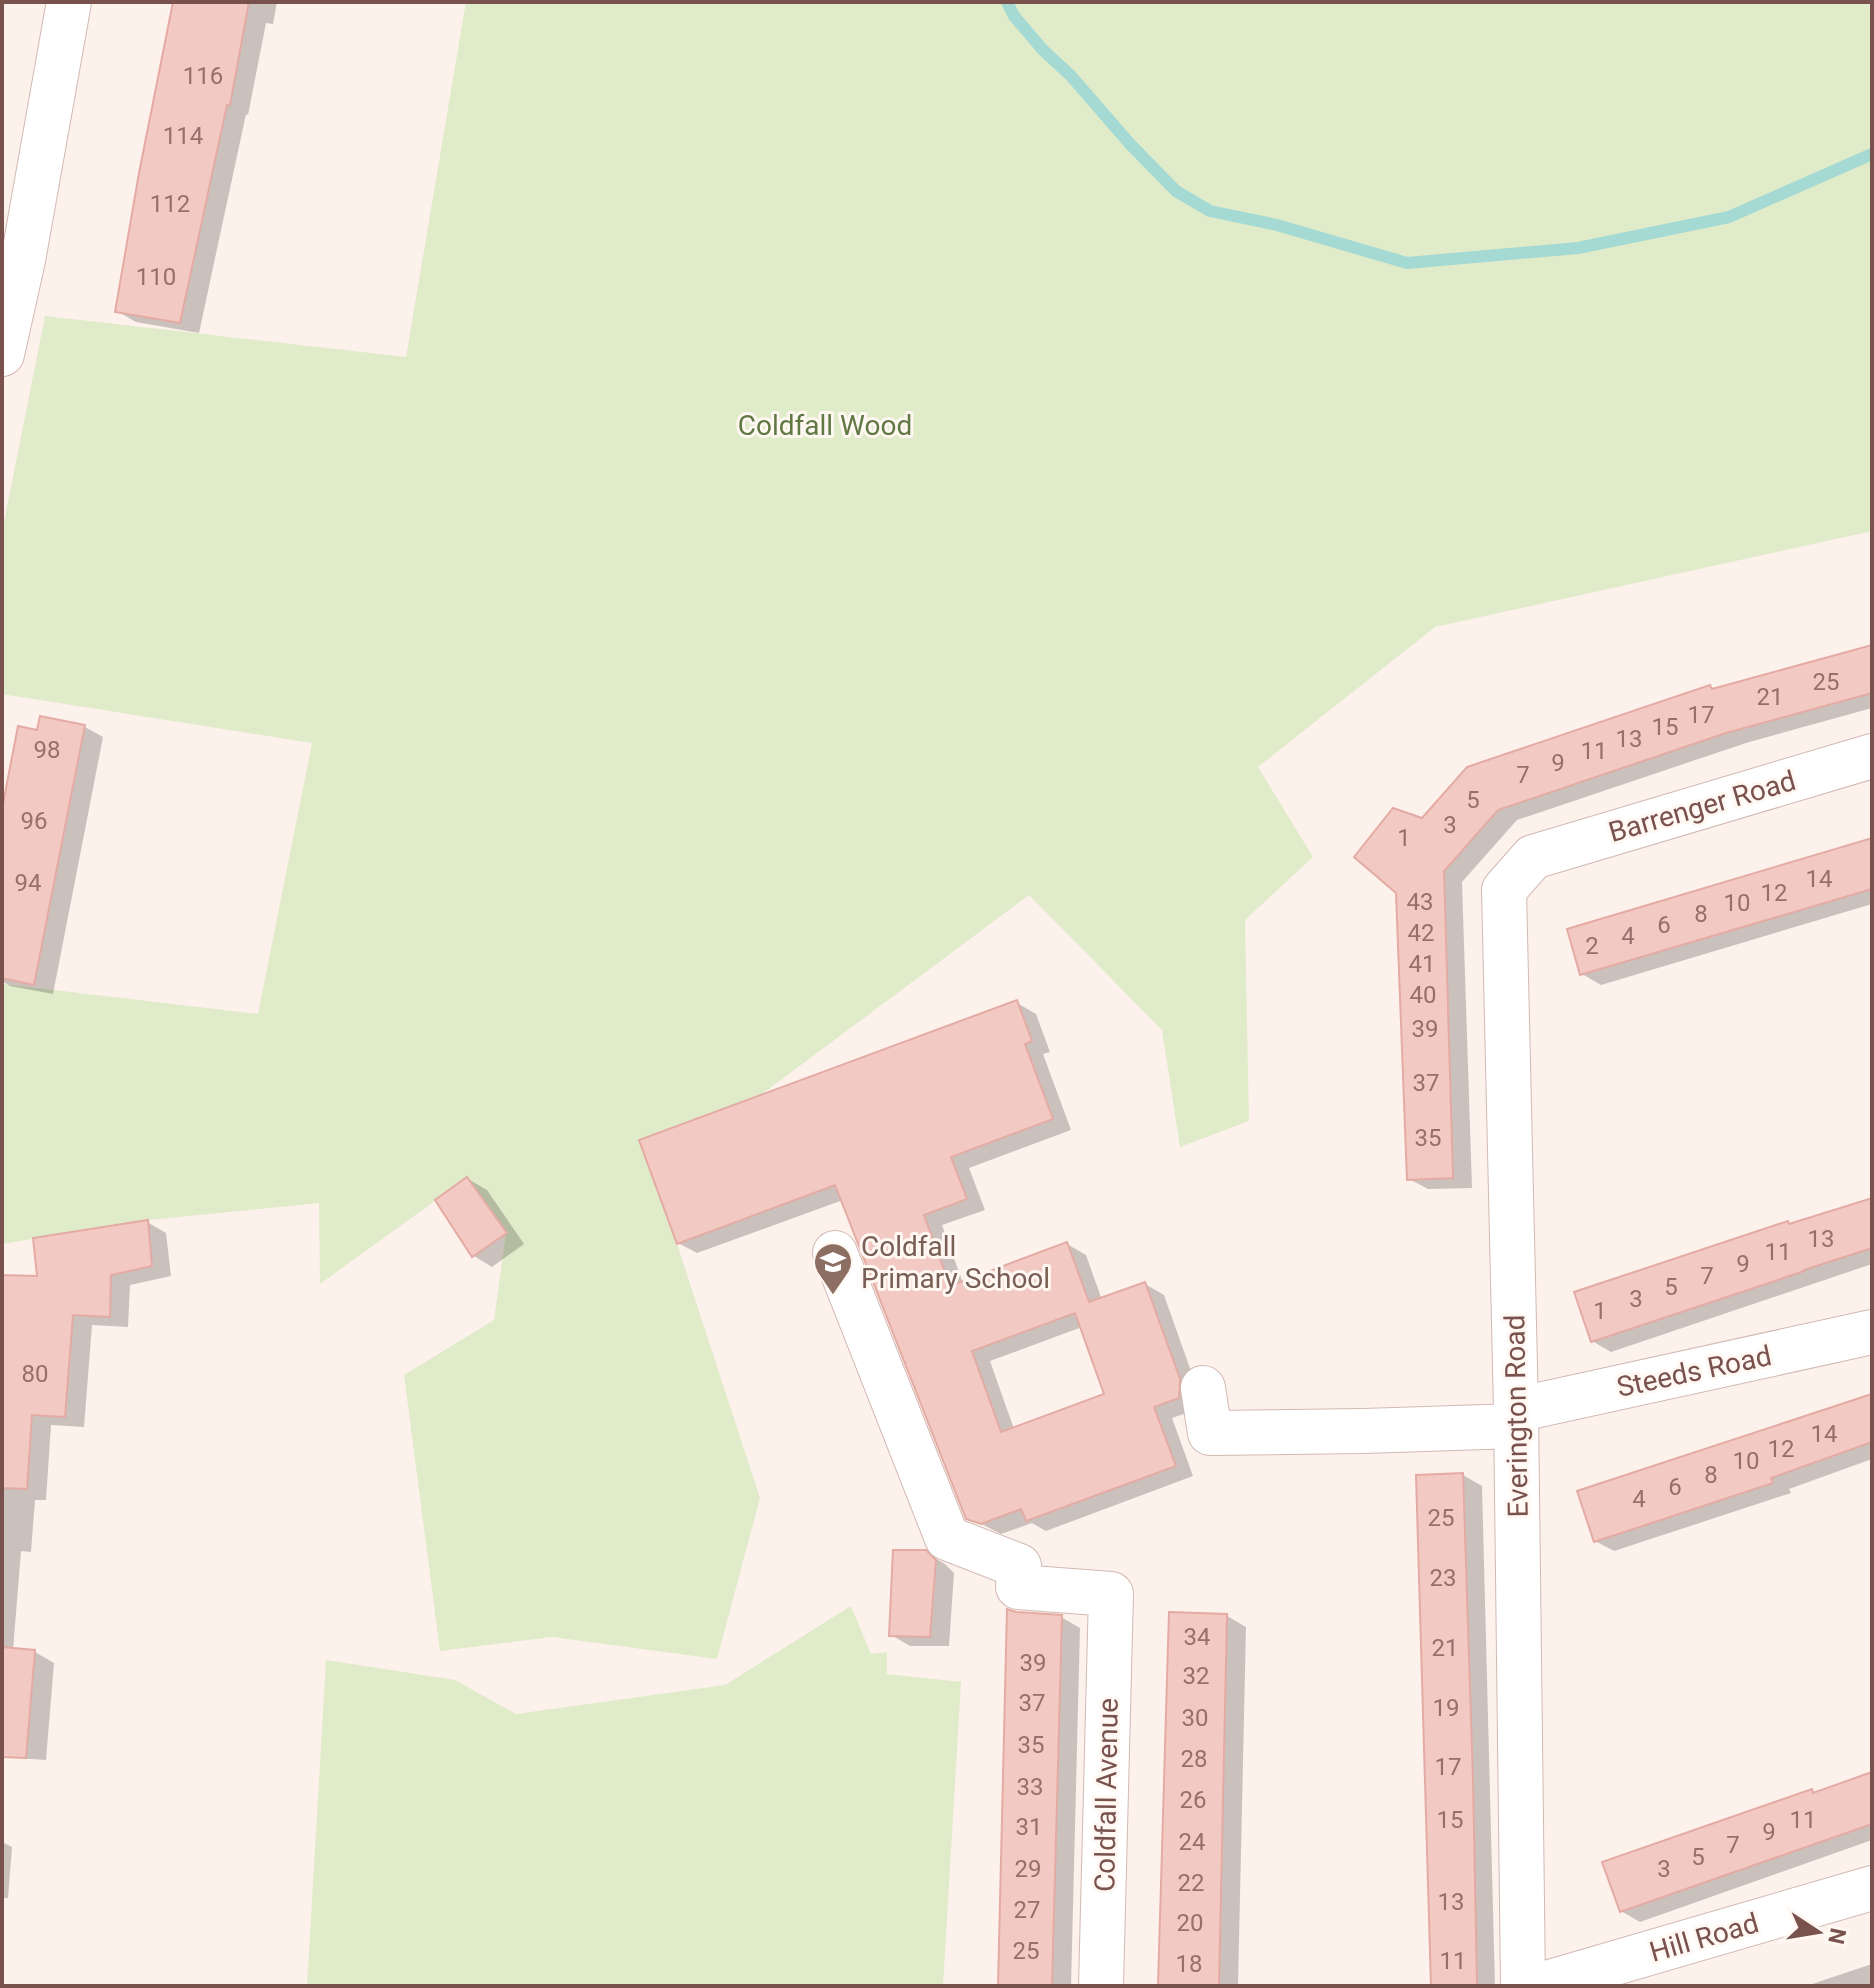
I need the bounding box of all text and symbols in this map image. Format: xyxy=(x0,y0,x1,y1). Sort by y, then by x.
house number: 116 xyxy=(183,62,223,90)
house number: 114 xyxy=(163,122,203,150)
house number: 112 xyxy=(150,190,190,218)
house number: 110 xyxy=(136,263,176,291)
park label: Coldfall Wood xyxy=(738,409,912,442)
house number: 25 xyxy=(1813,668,1839,696)
house number: 21 xyxy=(1757,683,1783,711)
house number: 17 xyxy=(1688,701,1714,729)
house number: 15 xyxy=(1652,713,1678,741)
house number: 13 xyxy=(1616,725,1642,753)
house number: 98 xyxy=(34,736,60,764)
house number: 11 xyxy=(1581,737,1607,765)
house number: 9 xyxy=(1551,749,1565,777)
house number: 7 xyxy=(1516,761,1530,789)
street label: Barrenger Road xyxy=(1605,764,1799,849)
house number: 5 xyxy=(1466,786,1480,814)
house number: 96 xyxy=(21,807,47,835)
house number: 3 xyxy=(1443,811,1457,839)
house number: 1 xyxy=(1397,824,1411,852)
house number: 14 xyxy=(1806,865,1832,893)
house number: 94 xyxy=(15,869,41,897)
house number: 12 xyxy=(1761,879,1787,907)
house number: 43 xyxy=(1407,888,1433,916)
house number: 10 xyxy=(1724,889,1750,917)
house number: 8 xyxy=(1694,900,1708,928)
house number: 6 xyxy=(1657,911,1671,939)
house number: 42 xyxy=(1408,919,1434,947)
house number: 4 xyxy=(1621,922,1635,950)
house number: 2 xyxy=(1585,932,1599,960)
house number: 41 xyxy=(1409,950,1435,978)
house number: 40 xyxy=(1410,981,1436,1009)
house number: 39 xyxy=(1412,1015,1438,1043)
house number: 37 xyxy=(1413,1069,1439,1097)
house number: 35 xyxy=(1415,1124,1441,1152)
house number: 13 xyxy=(1808,1225,1834,1253)
place label: Coldfall Primary School xyxy=(861,1230,1050,1295)
house number: 11 xyxy=(1765,1238,1791,1266)
school or university icon: Coldfall Primary School xyxy=(812,1241,854,1296)
house number: 9 xyxy=(1736,1250,1750,1278)
house number: 7 xyxy=(1700,1262,1714,1290)
house number: 5 xyxy=(1664,1273,1678,1301)
house number: 3 xyxy=(1629,1285,1643,1313)
house number: 1 xyxy=(1593,1297,1607,1325)
street label: Everington Road xyxy=(1498,1314,1535,1518)
street label: Steeds Road xyxy=(1614,1339,1774,1404)
house number: 80 xyxy=(22,1360,48,1388)
house number: 14 xyxy=(1811,1420,1837,1448)
house number: 12 xyxy=(1768,1435,1794,1463)
house number: 10 xyxy=(1733,1447,1759,1475)
house number: 8 xyxy=(1704,1461,1718,1489)
house number: 6 xyxy=(1668,1473,1682,1501)
house number: 4 xyxy=(1632,1485,1646,1513)
house number: 25 xyxy=(1428,1504,1454,1532)
house number: 23 xyxy=(1430,1564,1456,1592)
house number: 34 xyxy=(1184,1623,1210,1651)
house number: 21 xyxy=(1432,1634,1458,1662)
house number: 39 xyxy=(1020,1649,1046,1677)
house number: 32 xyxy=(1183,1662,1209,1690)
house number: 37 xyxy=(1019,1689,1045,1717)
house number: 19 xyxy=(1433,1694,1459,1722)
street label: Coldfall Avenue xyxy=(1088,1698,1125,1892)
house number: 30 xyxy=(1182,1704,1208,1732)
house number: 35 xyxy=(1018,1731,1044,1759)
house number: 28 xyxy=(1181,1745,1207,1773)
house number: 17 xyxy=(1435,1753,1461,1781)
house number: 33 xyxy=(1017,1773,1043,1801)
house number: 26 xyxy=(1180,1786,1206,1814)
house number: 15 xyxy=(1437,1806,1463,1834)
house number: 11 xyxy=(1790,1806,1816,1834)
house number: 31 xyxy=(1016,1813,1042,1841)
house number: 9 xyxy=(1762,1818,1776,1846)
house number: 24 xyxy=(1179,1828,1205,1856)
house number: 7 xyxy=(1726,1831,1740,1859)
house number: 5 xyxy=(1691,1843,1705,1871)
house number: 29 xyxy=(1015,1855,1041,1883)
house number: 3 xyxy=(1657,1855,1671,1883)
house number: 22 xyxy=(1178,1869,1204,1897)
house number: 13 xyxy=(1438,1888,1464,1916)
north arrow xyxy=(1778,1892,1858,1972)
house number: 27 xyxy=(1014,1896,1040,1924)
street label: Hill Road xyxy=(1646,1906,1762,1969)
house number: 20 xyxy=(1177,1909,1203,1937)
text: N xyxy=(1823,1926,1851,1946)
house number: 25 xyxy=(1013,1937,1039,1965)
house number: 11 xyxy=(1440,1947,1466,1975)
house number: 18 xyxy=(1176,1950,1202,1978)

